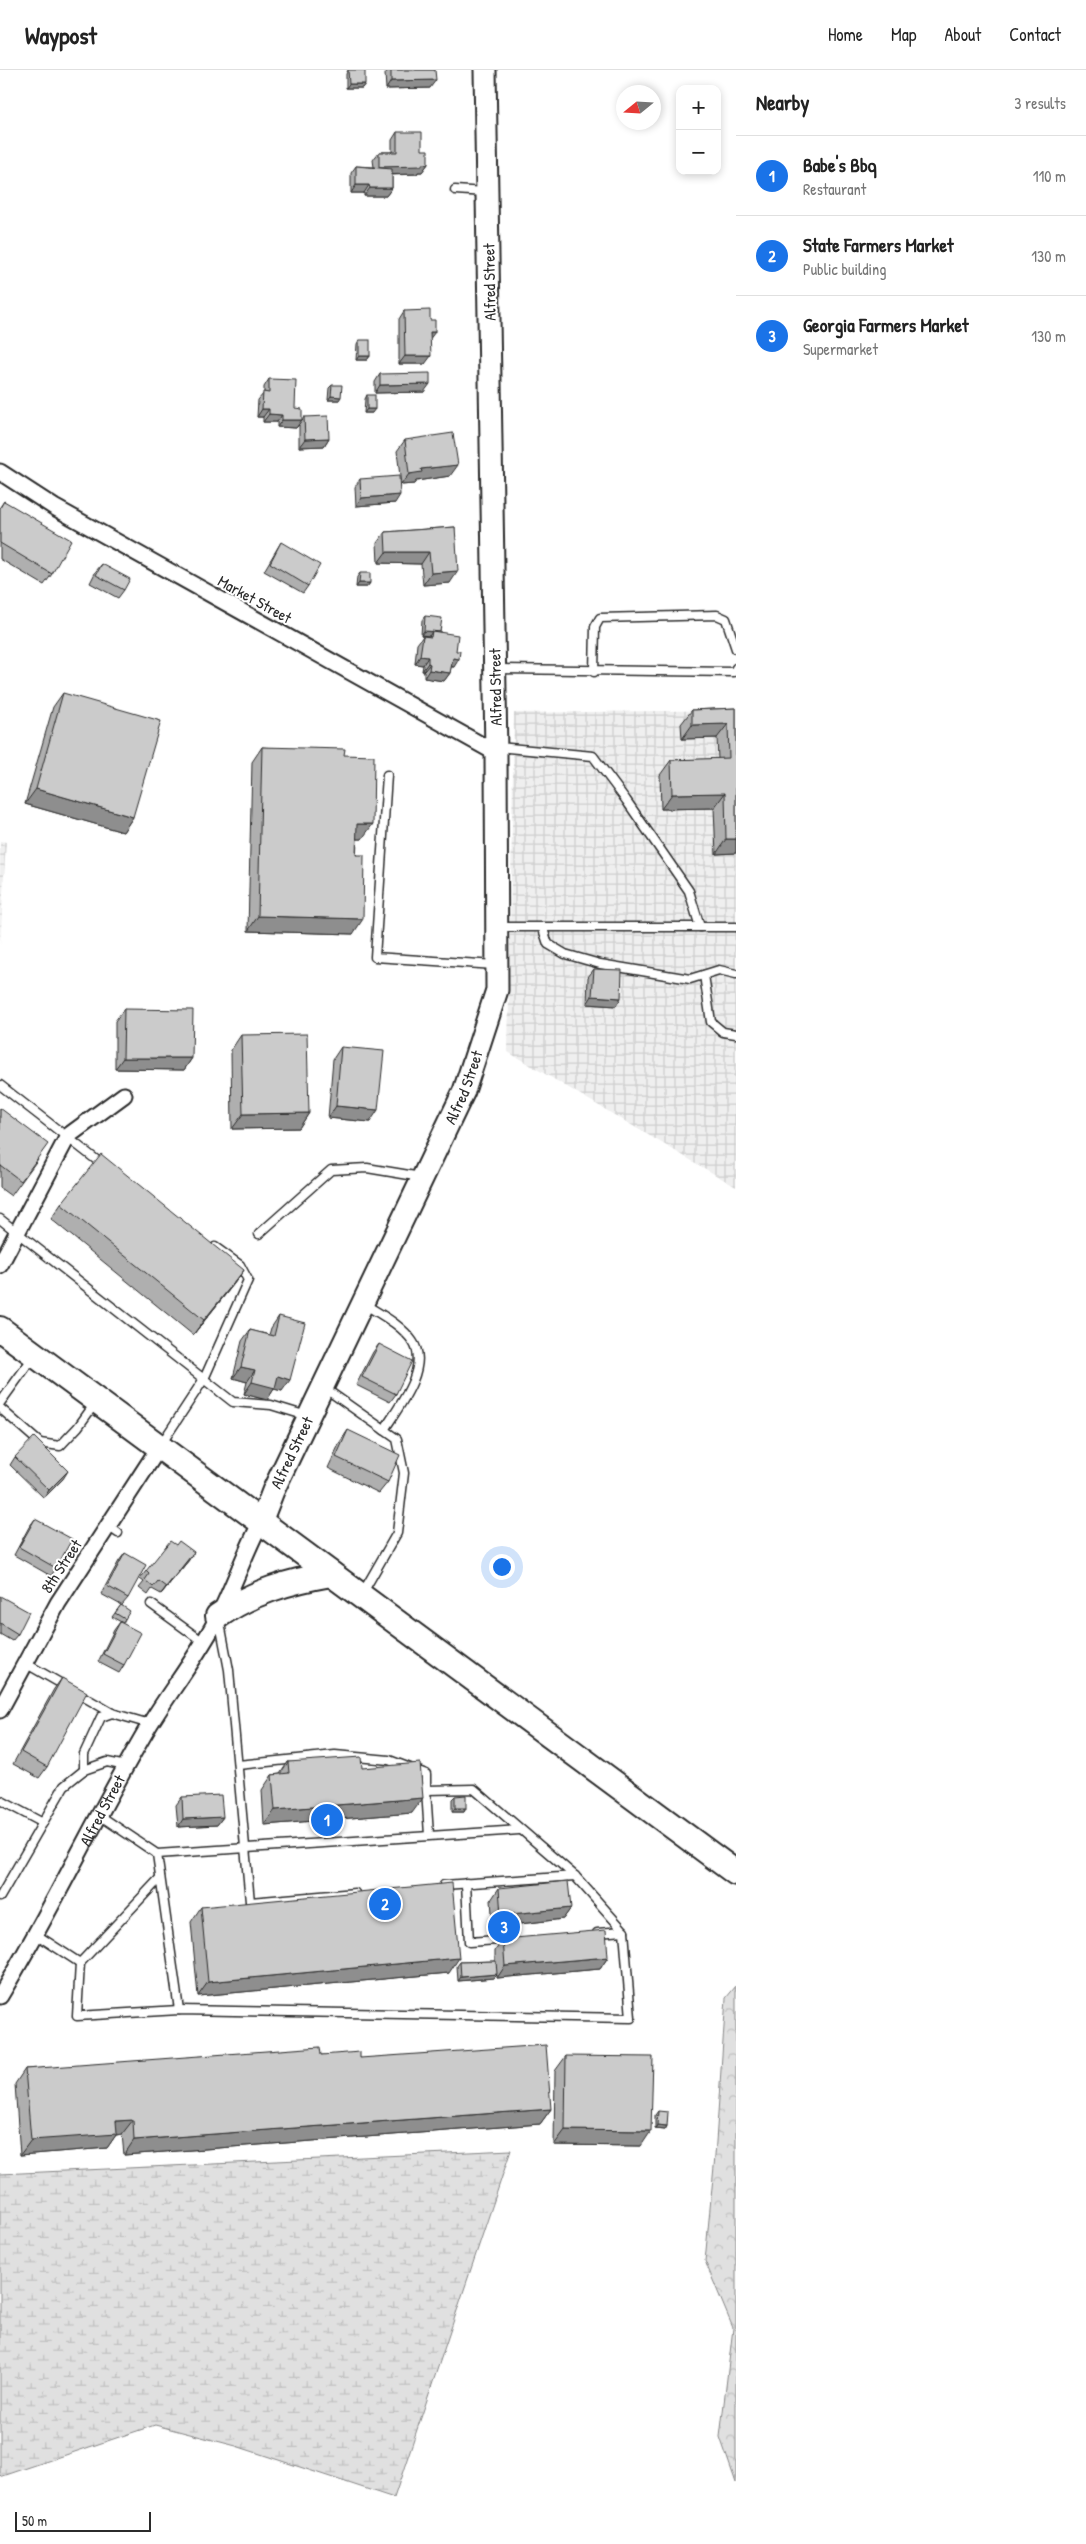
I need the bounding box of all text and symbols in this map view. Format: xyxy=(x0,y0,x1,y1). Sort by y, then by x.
text: Waypost xyxy=(25,19,97,51)
text: Home xyxy=(828,22,863,47)
text: Map xyxy=(891,22,916,47)
text: About xyxy=(944,22,981,47)
text: Contact xyxy=(1009,22,1061,47)
north arrow xyxy=(616,85,661,130)
map controls xyxy=(676,85,721,175)
button: + xyxy=(676,85,721,130)
text: Nearby xyxy=(756,88,809,117)
text: 3 results xyxy=(1014,92,1066,114)
button: − xyxy=(676,130,721,175)
text: Babe's Bbq xyxy=(803,152,877,178)
text: 1 xyxy=(769,165,775,187)
text: 110 m xyxy=(1033,165,1066,187)
text: Restaurant xyxy=(803,178,866,200)
text: State Farmers Market xyxy=(803,232,954,258)
street label: Alfred Street xyxy=(477,243,501,321)
text: 2 xyxy=(768,245,776,267)
text: 130 m xyxy=(1031,245,1066,267)
text: Public building xyxy=(803,258,886,280)
text: Georgia Farmers Market xyxy=(803,312,969,338)
text: 3 xyxy=(768,325,776,347)
text: 130 m xyxy=(1031,325,1066,347)
text: Supermarket xyxy=(803,338,878,360)
street label: Market Street xyxy=(214,570,296,629)
street label: Alfred Street xyxy=(483,648,507,726)
street label: Alfred Street xyxy=(439,1047,488,1128)
street label: Alfred Street xyxy=(265,1412,318,1492)
street label: 8th Street xyxy=(35,1534,87,1597)
your location xyxy=(489,1554,515,1580)
street label: Alfred Street xyxy=(74,1770,130,1849)
pin: 1 xyxy=(311,1801,343,1839)
pin: 2 xyxy=(369,1885,401,1923)
pin: 3 xyxy=(488,1908,520,1946)
scale bar xyxy=(15,2509,151,2532)
text: 50 m xyxy=(22,2511,47,2530)

